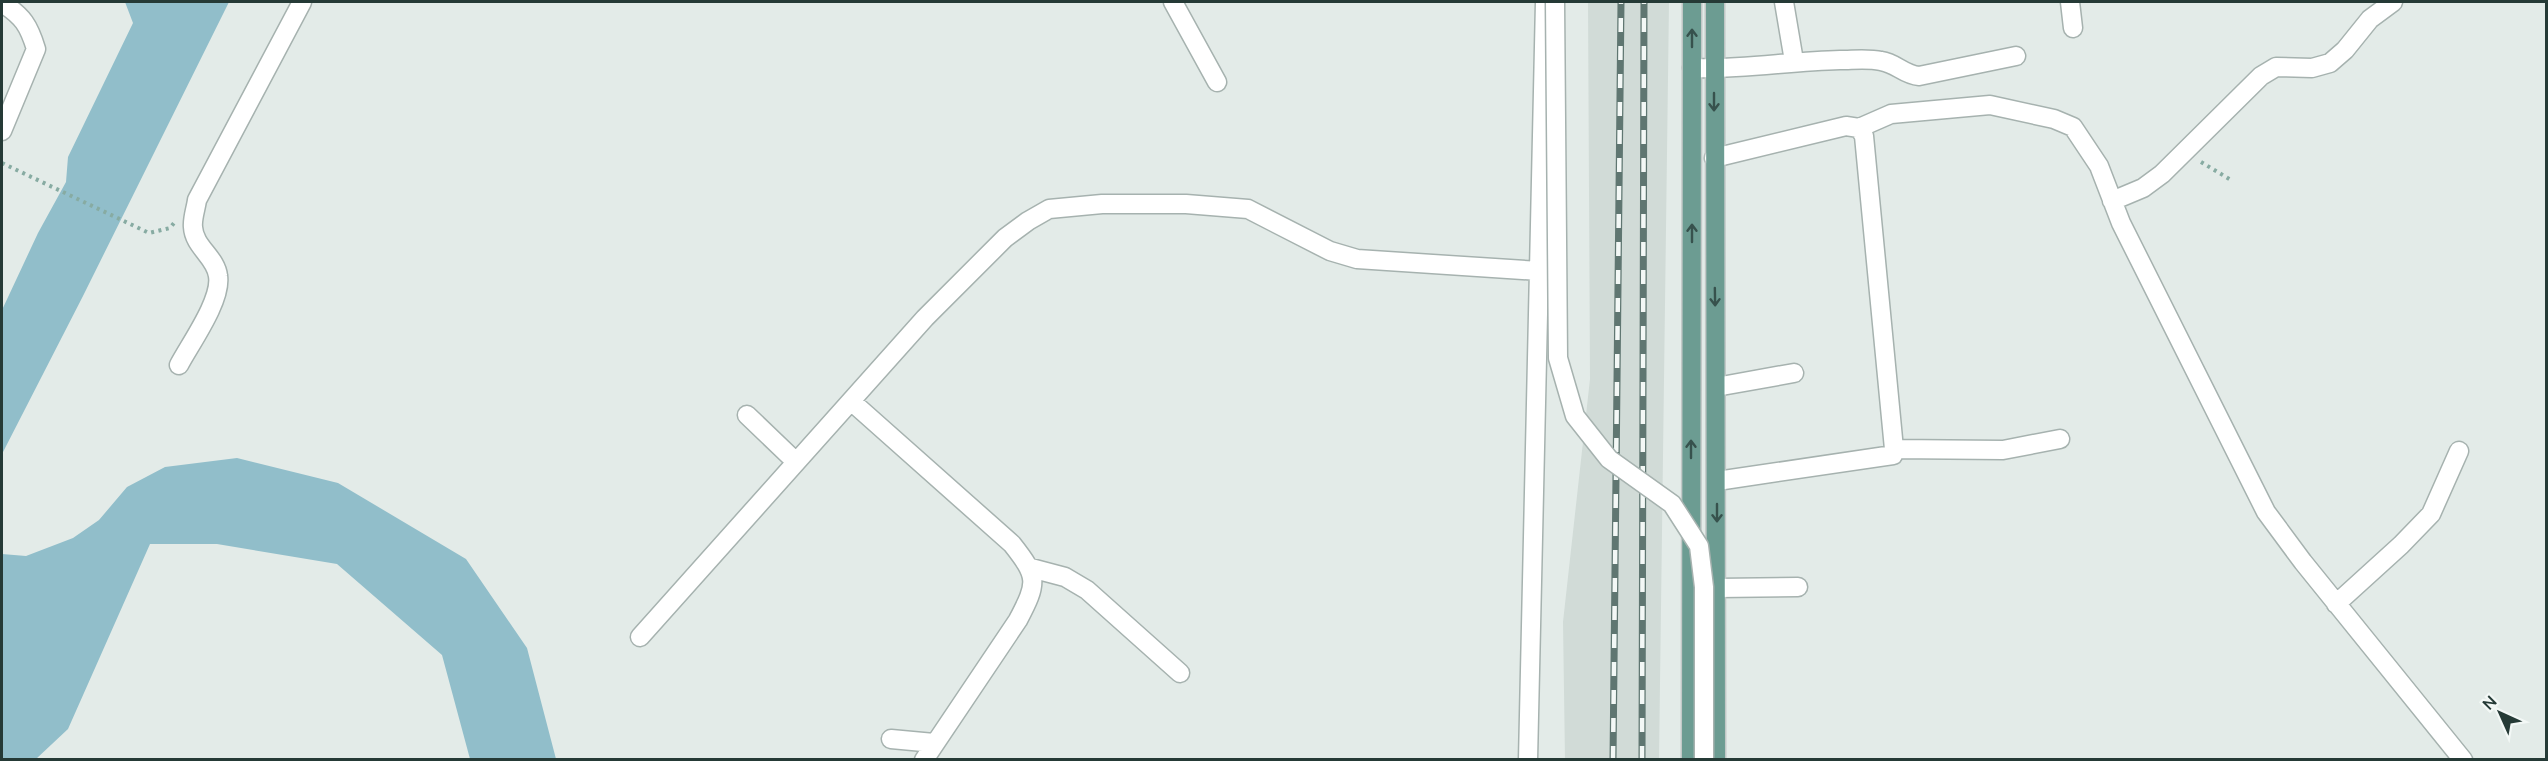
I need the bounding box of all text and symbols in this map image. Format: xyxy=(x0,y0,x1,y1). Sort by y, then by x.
one-way arrow xyxy=(1686,29,1698,49)
one-way arrow xyxy=(1708,91,1720,111)
one-way arrow xyxy=(1686,224,1698,244)
one-way arrow xyxy=(1709,286,1721,306)
one-way arrow xyxy=(1685,440,1697,460)
one-way arrow xyxy=(1711,502,1723,522)
north arrow xyxy=(2470,683,2530,743)
text: N xyxy=(2478,691,2501,714)

